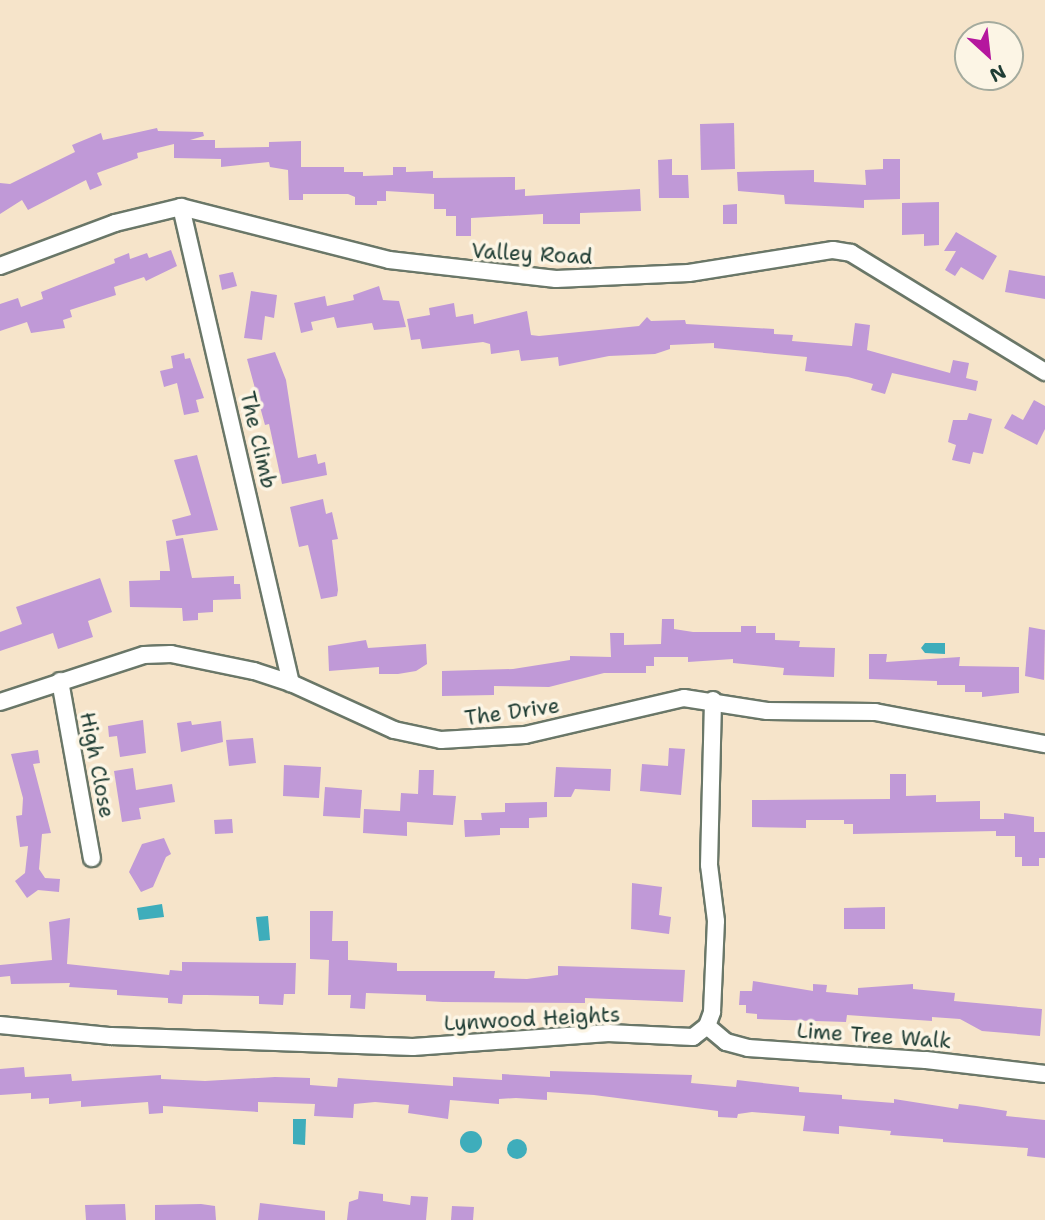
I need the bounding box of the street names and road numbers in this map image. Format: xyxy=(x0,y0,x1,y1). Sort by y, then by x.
street label: Valley Road xyxy=(471,238,593,270)
street label: The Climb xyxy=(235,389,281,491)
street label: The Drive xyxy=(463,693,561,731)
street label: High Close xyxy=(74,710,120,820)
street label: Lynwood Heights xyxy=(443,1002,621,1036)
street label: Lime Tree Walk xyxy=(796,1018,952,1054)

